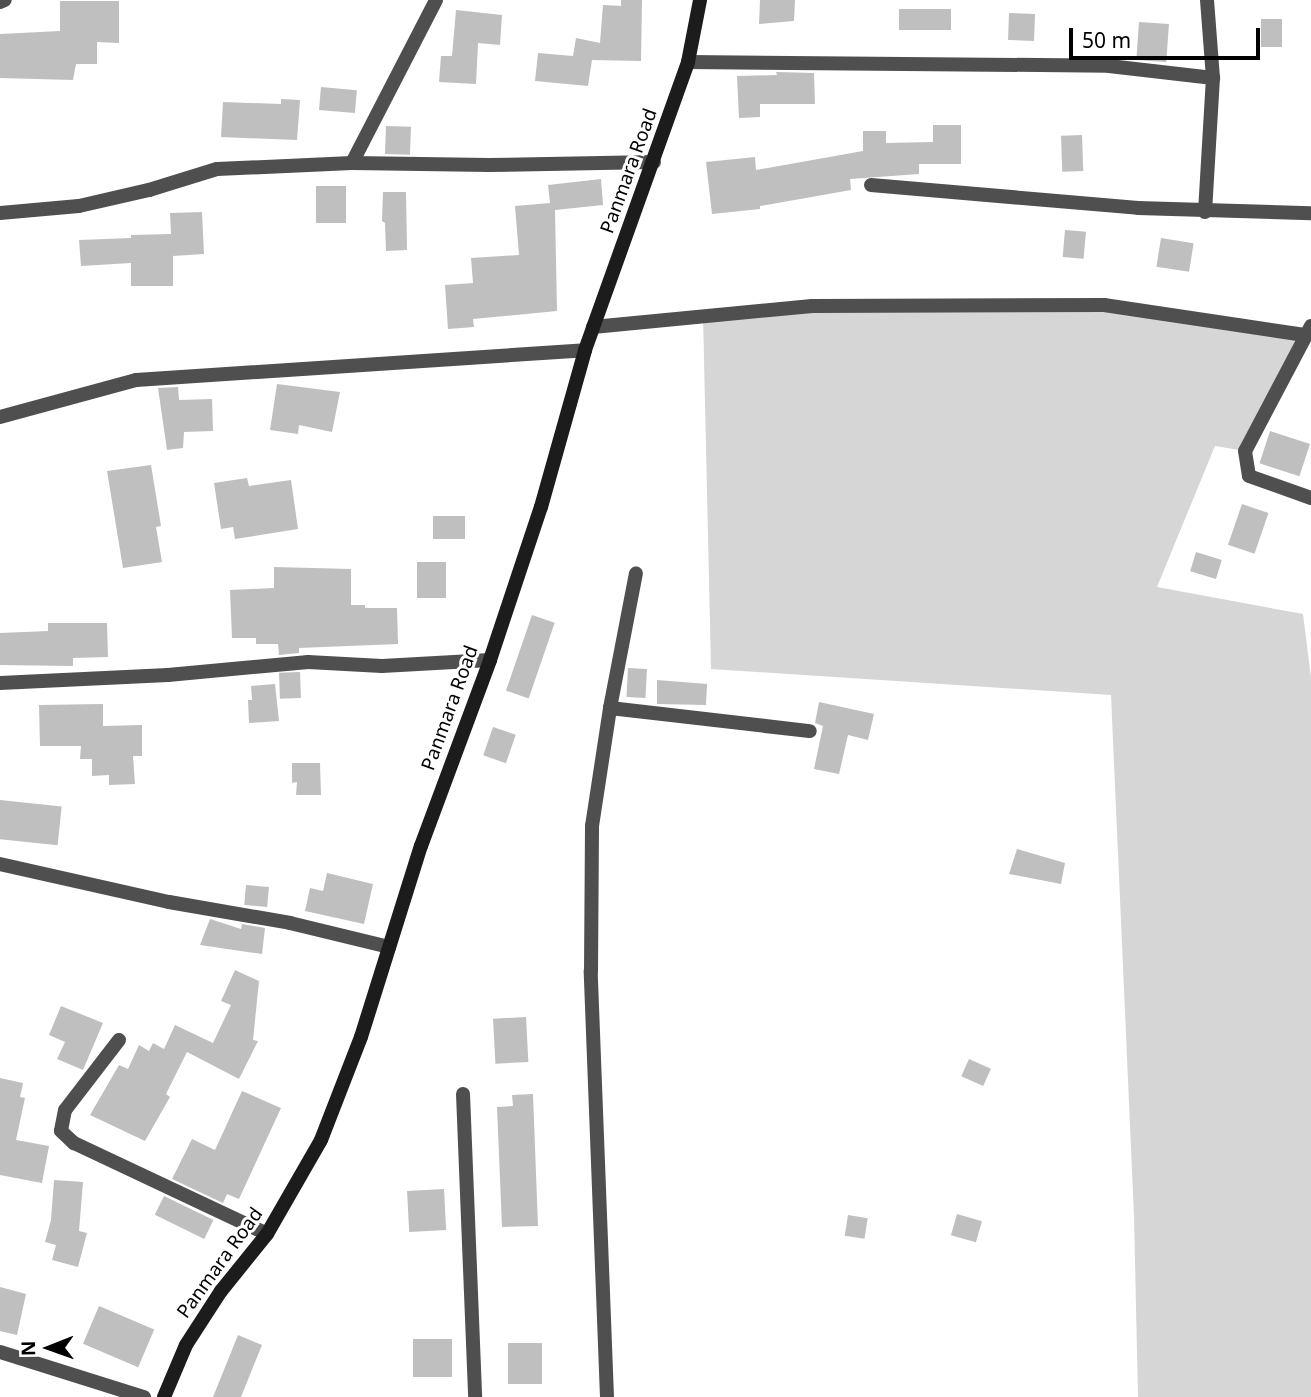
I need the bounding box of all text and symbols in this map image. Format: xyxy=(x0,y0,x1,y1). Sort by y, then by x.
scale bar xyxy=(1073,14,1264,58)
text: 50 m xyxy=(1082,26,1131,54)
street label: Panmara Road xyxy=(596,106,662,236)
street label: Panmara Road xyxy=(417,643,483,773)
street label: Panmara Road xyxy=(172,1203,268,1323)
north arrow xyxy=(14,1313,84,1383)
text: N xyxy=(15,1340,41,1356)

